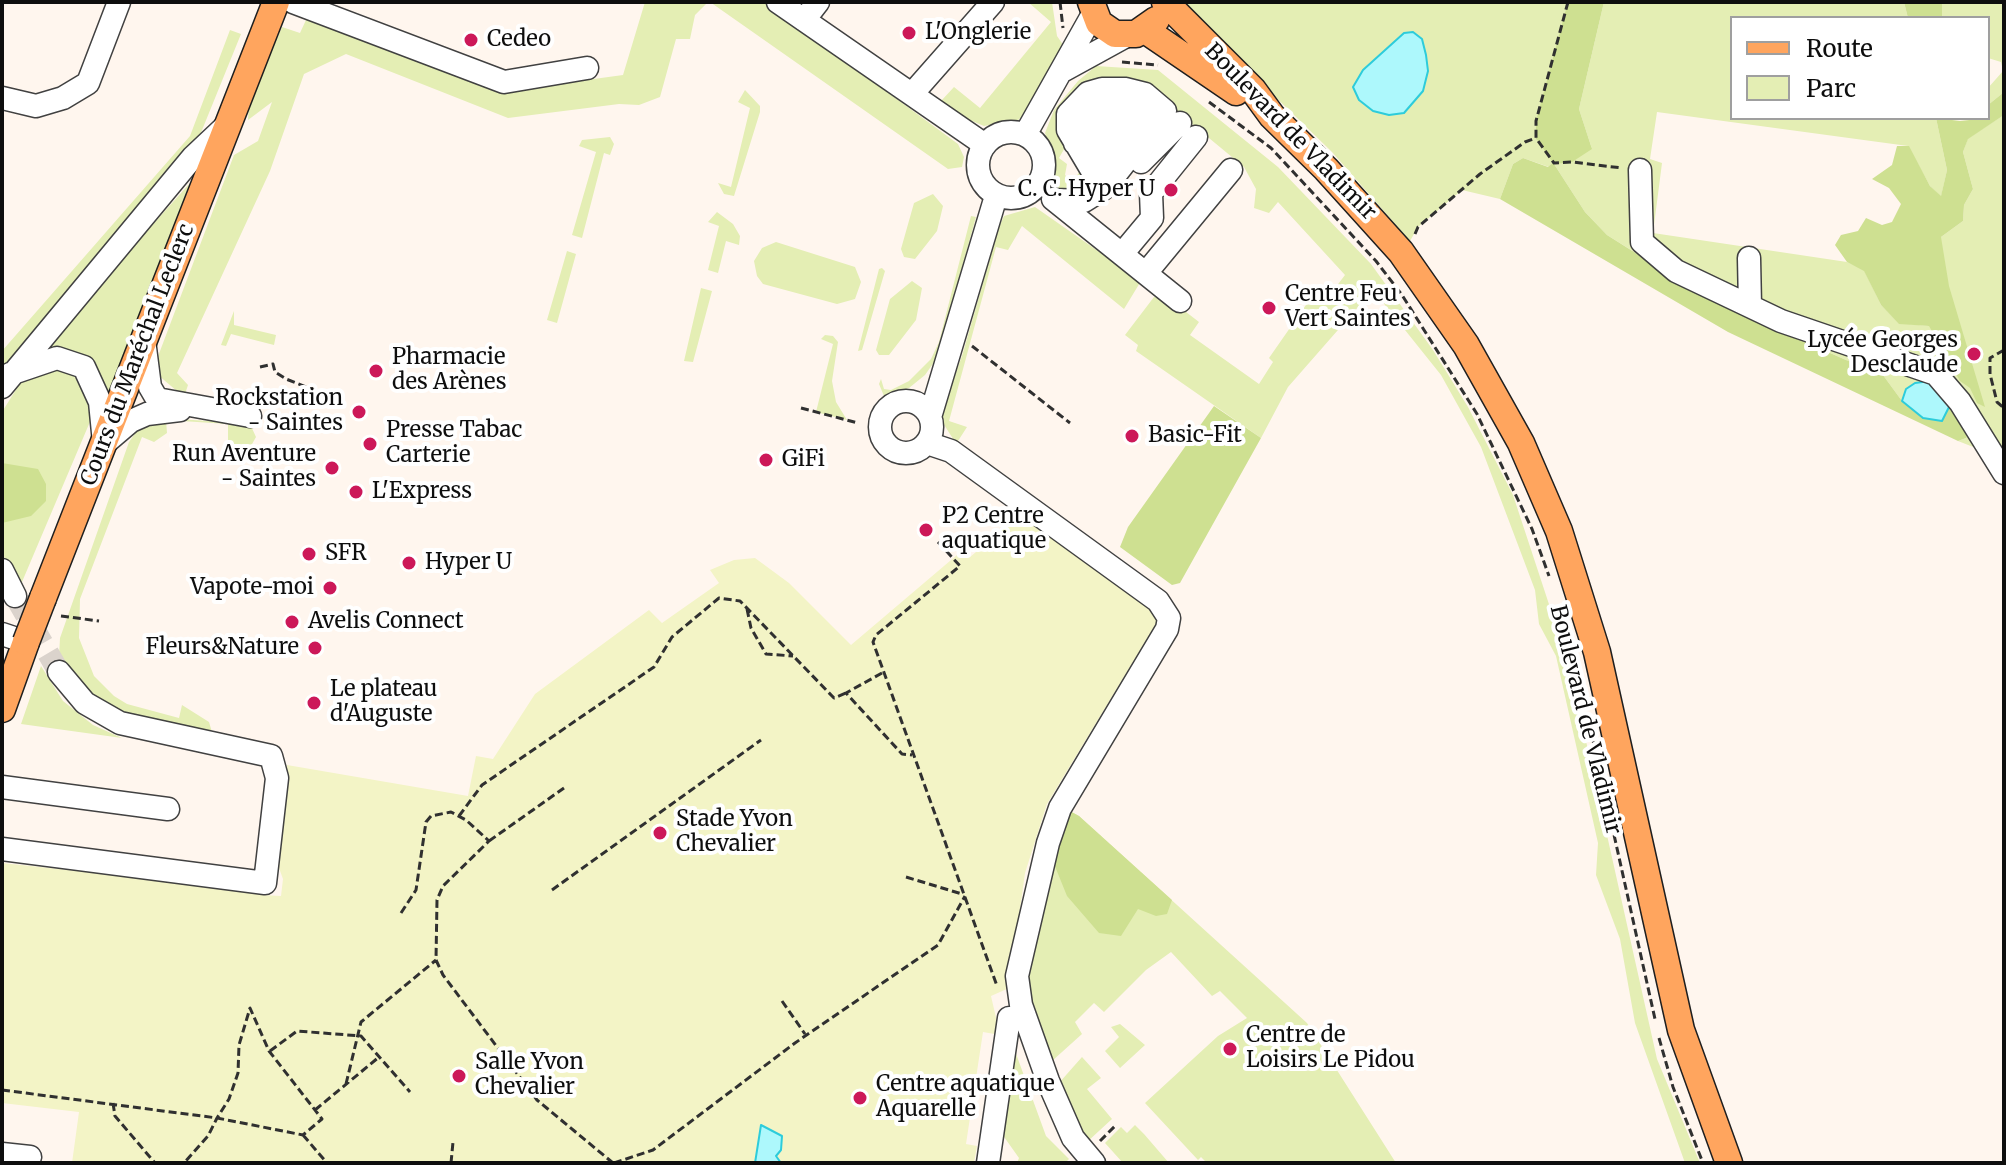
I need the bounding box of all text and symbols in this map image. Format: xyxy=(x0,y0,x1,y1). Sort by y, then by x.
legend xyxy=(1730,16,1990,120)
place label: L'Onglerie xyxy=(925,20,1031,46)
marker: L'Onglerie xyxy=(900,24,918,42)
place label: Cedeo xyxy=(487,27,551,53)
marker: Cedeo xyxy=(462,31,480,49)
text: Route xyxy=(1806,33,1873,64)
street label: Boulevard de Vladimir xyxy=(1199,38,1381,226)
text: Parc xyxy=(1806,73,1856,104)
place label: C. C. Hyper U xyxy=(1018,177,1155,203)
marker: C. C. Hyper U xyxy=(1162,181,1180,199)
street label: Cours du Maréchal Leclerc xyxy=(76,221,200,489)
place label: Centre Feu Vert Saintes xyxy=(1285,282,1411,334)
marker: Centre Feu Vert Saintes xyxy=(1260,299,1278,317)
place label: Lycée Georges Desclaude xyxy=(1807,328,1958,380)
place label: Pharmacie des Arènes xyxy=(392,345,507,396)
marker: Lycée Georges Desclaude xyxy=(1965,345,1983,363)
marker: Pharmacie des Arènes xyxy=(367,362,385,380)
place label: Rockstation - Saintes xyxy=(215,386,343,438)
marker: Rockstation - Saintes xyxy=(350,403,368,421)
place label: Presse Tabac Carterie xyxy=(386,418,522,470)
place label: Basic-Fit xyxy=(1148,423,1242,449)
marker: Basic-Fit xyxy=(1123,427,1141,445)
marker: Presse Tabac Carterie xyxy=(361,435,379,453)
place label: Run Aventure - Saintes xyxy=(172,442,316,494)
place label: GiFi xyxy=(782,447,825,473)
marker: GiFi xyxy=(757,451,775,469)
marker: Run Aventure - Saintes xyxy=(323,459,341,477)
place label: L'Express xyxy=(372,479,472,505)
marker: L'Express xyxy=(347,483,365,501)
place label: P2 Centre aquatique xyxy=(942,504,1046,556)
marker: P2 Centre aquatique xyxy=(917,521,935,539)
place label: SFR xyxy=(325,541,367,567)
marker: SFR xyxy=(300,545,318,563)
place label: Hyper U xyxy=(425,550,512,576)
marker: Hyper U xyxy=(400,554,418,572)
place label: Vapote-moi xyxy=(190,575,314,601)
marker: Vapote-moi xyxy=(321,579,339,597)
street label: Boulevard de Vladimir xyxy=(1544,603,1626,837)
place label: Avelis Connect xyxy=(308,609,463,635)
marker: Avelis Connect xyxy=(283,613,301,631)
place label: Fleurs&Nature xyxy=(146,635,299,661)
marker: Fleurs&Nature xyxy=(306,639,324,657)
place label: Le plateau d'Auguste xyxy=(330,677,437,728)
marker: Le plateau d'Auguste xyxy=(305,694,323,712)
place label: Stade Yvon Chevalier xyxy=(676,807,793,858)
marker: Stade Yvon Chevalier xyxy=(651,824,669,842)
place label: Centre de Loisirs Le Pidou xyxy=(1246,1023,1415,1074)
marker: Centre de Loisirs Le Pidou xyxy=(1221,1040,1239,1058)
place label: Salle Yvon Chevalier xyxy=(475,1050,584,1102)
marker: Salle Yvon Chevalier xyxy=(450,1067,468,1085)
place label: Centre aquatique Aquarelle xyxy=(876,1072,1055,1124)
marker: Centre aquatique Aquarelle xyxy=(851,1089,869,1107)

